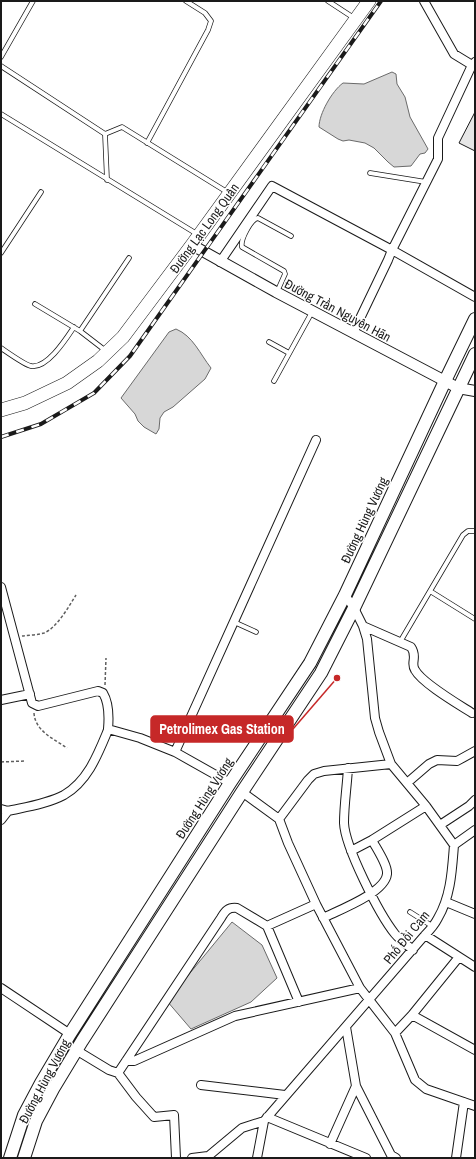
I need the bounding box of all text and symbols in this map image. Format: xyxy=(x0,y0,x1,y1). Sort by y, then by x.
street label: Đường Lạc Long Quân xyxy=(166,180,243,277)
street label: Đường Trần Nguyên Hãn xyxy=(282,275,394,346)
street label: Đường Hùng Vương xyxy=(337,474,392,566)
callout: Petrolimex Gas Station xyxy=(151,716,293,742)
text: Petrolimex Gas Station xyxy=(159,720,285,738)
street label: Đường Hùng Vương xyxy=(172,754,237,842)
street label: Phố Đồi Cam xyxy=(380,907,433,968)
street label: Đường Hùng Vương xyxy=(15,1036,74,1126)

